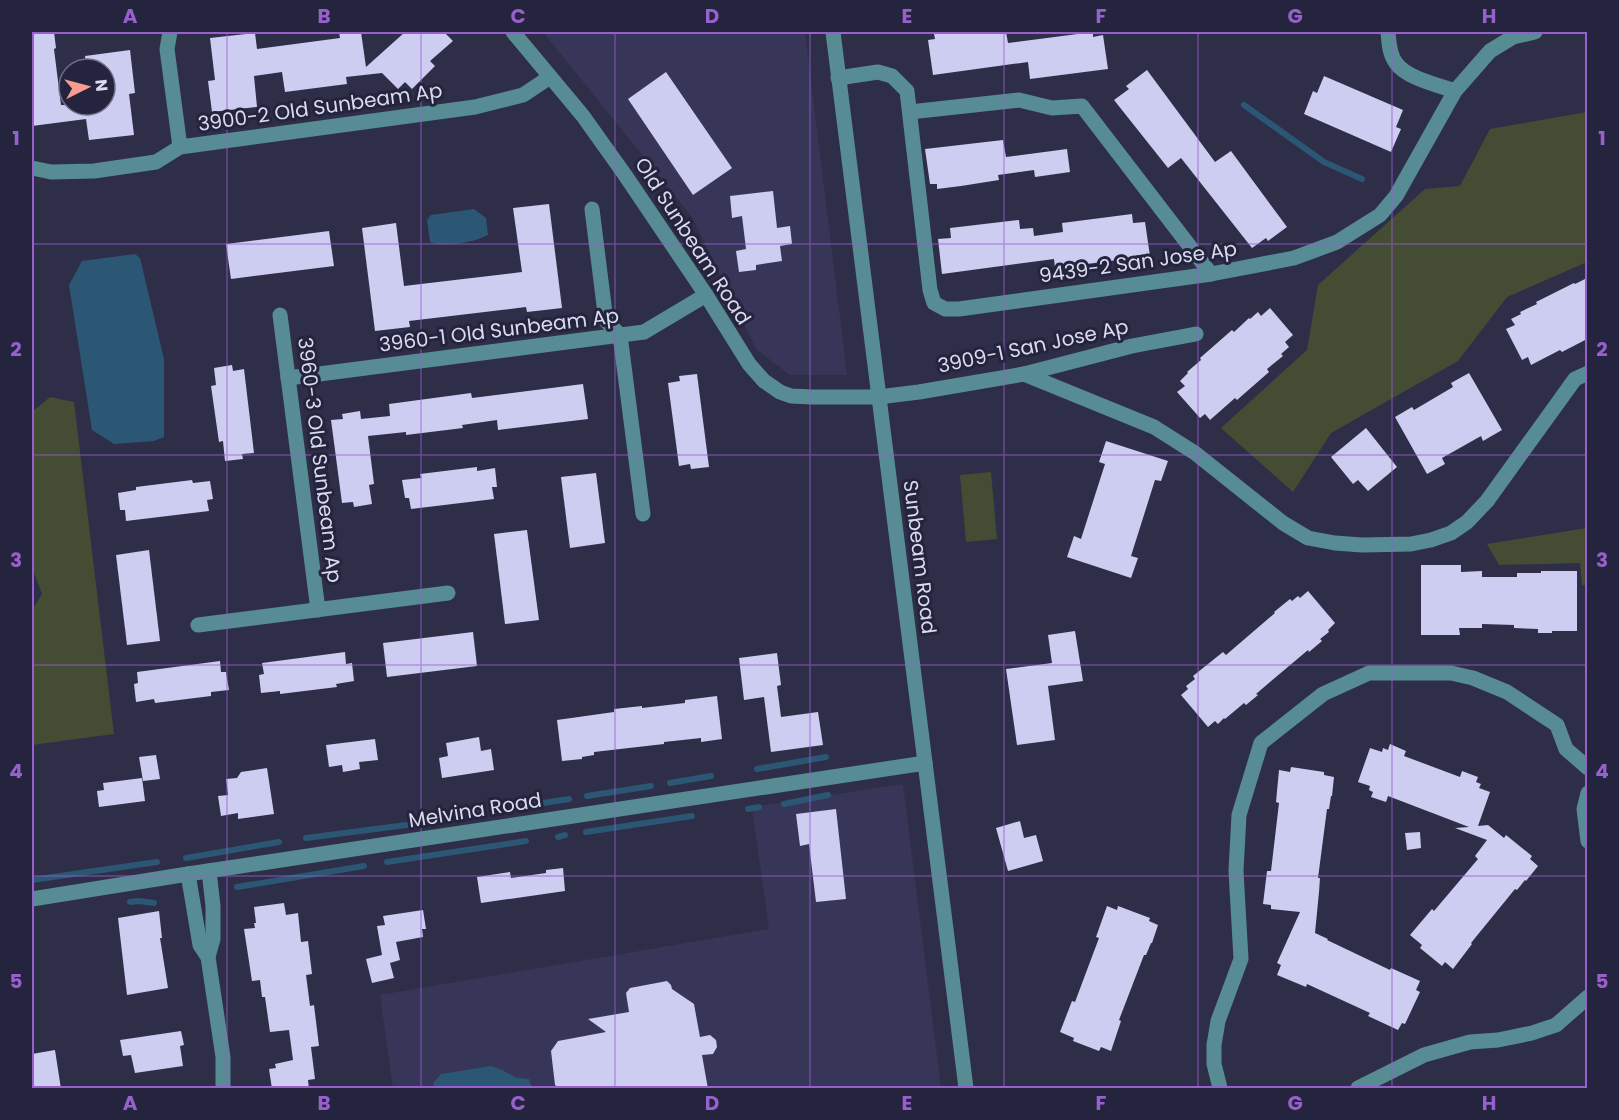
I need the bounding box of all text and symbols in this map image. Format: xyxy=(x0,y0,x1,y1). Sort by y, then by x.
text: A xyxy=(123,2,138,30)
text: B xyxy=(317,2,331,30)
text: C xyxy=(510,2,526,30)
text: D xyxy=(705,2,719,30)
text: E xyxy=(902,2,912,30)
text: F xyxy=(1096,2,1107,30)
text: G xyxy=(1287,2,1303,30)
text: H xyxy=(1482,2,1496,30)
north arrow xyxy=(57,57,117,117)
street label: 3900-2 Old Sunbeam Ap xyxy=(196,76,444,138)
text: N xyxy=(89,78,113,93)
text: 1 xyxy=(12,124,20,152)
text: 1 xyxy=(1598,124,1606,152)
street label: Old Sunbeam Road xyxy=(628,152,758,330)
street label: 9439-2 San Jose Ap xyxy=(1037,234,1239,290)
street label: 3960-1 Old Sunbeam Ap xyxy=(377,301,621,359)
street label: 3909-1 San Jose Ap xyxy=(935,312,1131,380)
text: 2 xyxy=(10,335,22,363)
text: 2 xyxy=(1596,335,1608,363)
street label: 3960-3 Old Sunbeam Ap xyxy=(291,336,349,584)
street label: Sunbeam Road xyxy=(897,479,943,635)
text: 3 xyxy=(10,546,22,574)
text: 3 xyxy=(1596,546,1608,574)
text: 4 xyxy=(9,757,23,785)
text: 4 xyxy=(1595,757,1609,785)
street label: Melvina Road xyxy=(406,786,544,834)
text: 5 xyxy=(10,967,23,995)
text: 5 xyxy=(1596,967,1609,995)
text: A xyxy=(123,1089,138,1117)
text: B xyxy=(317,1089,331,1117)
text: C xyxy=(510,1089,526,1117)
text: D xyxy=(705,1089,719,1117)
text: E xyxy=(902,1089,912,1117)
text: F xyxy=(1096,1089,1107,1117)
text: G xyxy=(1287,1089,1303,1117)
text: H xyxy=(1482,1089,1496,1117)

